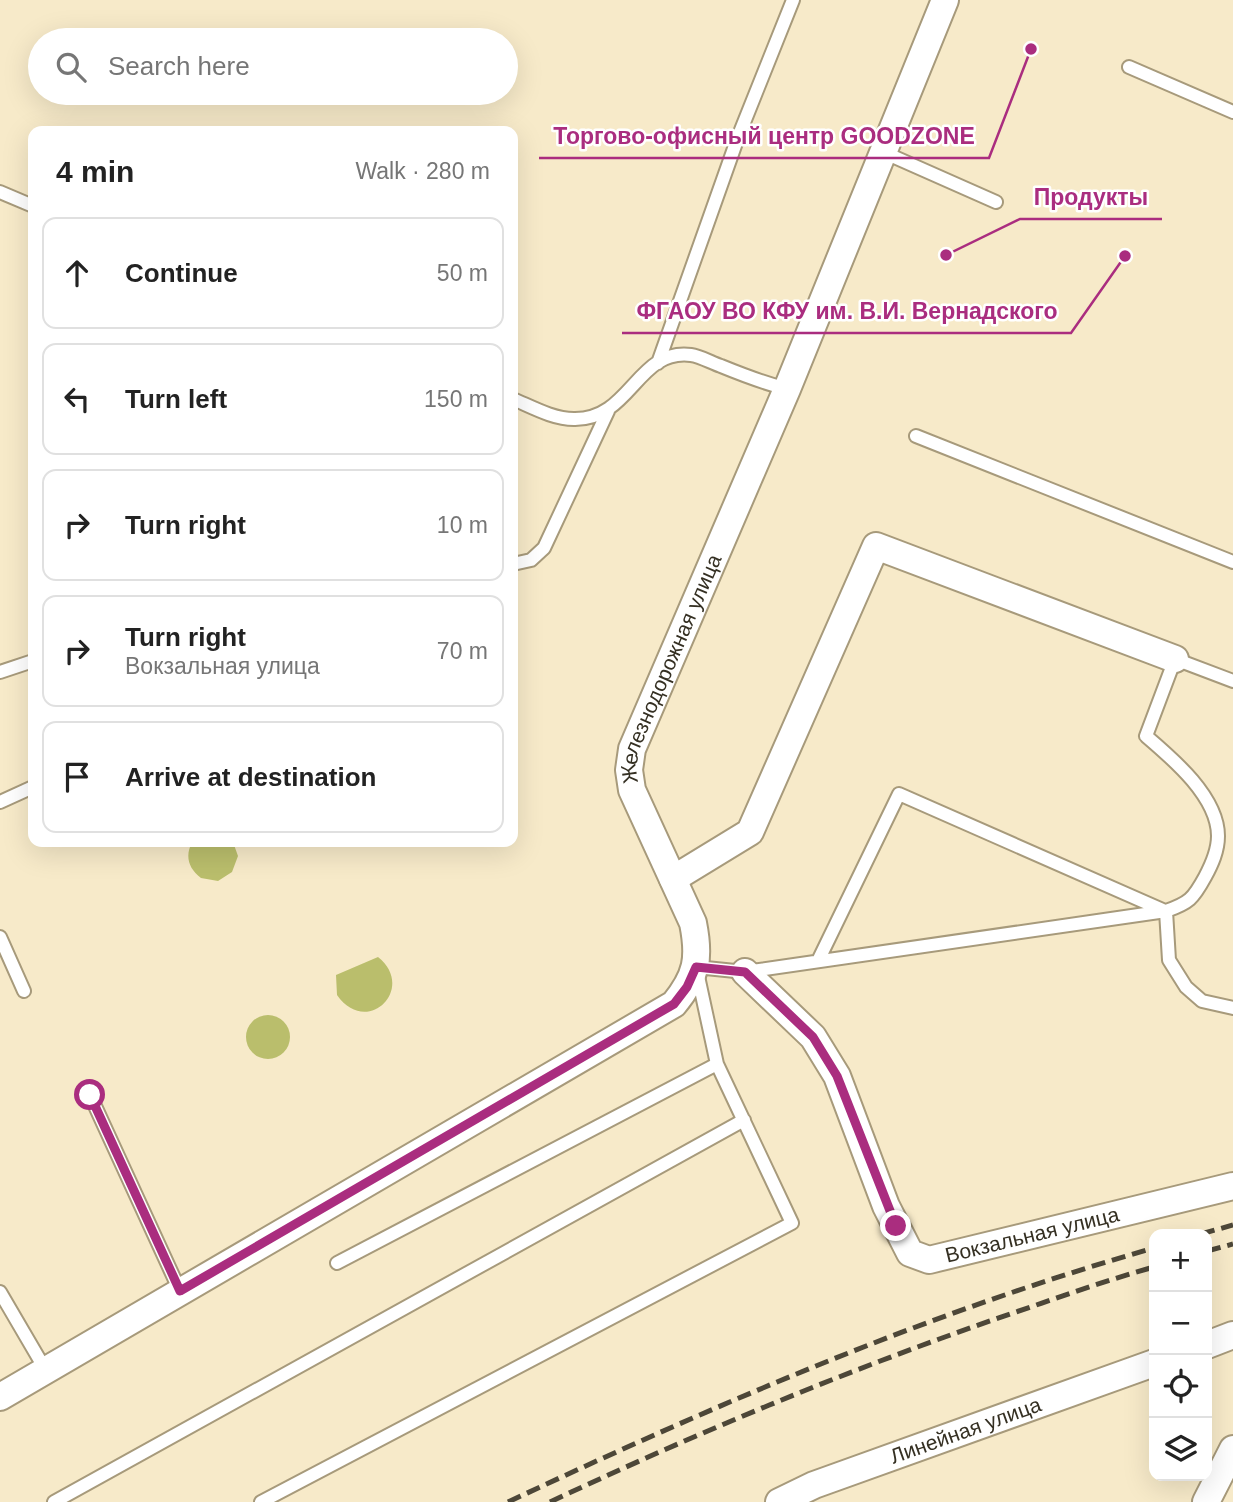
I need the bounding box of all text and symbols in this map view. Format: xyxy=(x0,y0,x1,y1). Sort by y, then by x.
search box xyxy=(28,28,518,105)
icon: search xyxy=(52,48,90,86)
text: Search here xyxy=(108,51,250,81)
callout: Торгово-офисный центр GOODZONE xyxy=(539,114,989,158)
text: Торгово-офисный центр GOODZONE xyxy=(553,123,975,149)
text: 4 min xyxy=(56,155,134,188)
text: Walk · 280 m xyxy=(355,158,490,184)
callout: Продукты xyxy=(1020,175,1162,219)
text: Продукты xyxy=(1034,184,1148,210)
icon: ahead xyxy=(58,254,96,292)
text: Continue xyxy=(125,258,238,288)
text: 50 m xyxy=(437,260,488,286)
callout: ФГАОУ ВО КФУ им. В.И. Вернадского xyxy=(622,289,1071,333)
text: ФГАОУ ВО КФУ им. В.И. Вернадского xyxy=(636,298,1058,324)
icon: left xyxy=(58,380,96,418)
text: Turn left xyxy=(125,384,227,414)
text: 150 m xyxy=(424,386,488,412)
icon: right xyxy=(58,506,96,544)
text: Turn right xyxy=(125,510,246,540)
text: 10 m xyxy=(437,512,488,538)
street label: Железнодорожная улица xyxy=(616,550,726,785)
text: Turn right xyxy=(125,622,246,652)
icon: right xyxy=(58,632,96,670)
text: 70 m xyxy=(437,638,488,664)
text: Вокзальная улица xyxy=(125,653,320,679)
icon: arrive xyxy=(58,758,96,796)
text: Arrive at destination xyxy=(125,762,376,792)
route start xyxy=(74,1079,105,1110)
street label: Вокзальная улица xyxy=(943,1202,1122,1267)
route end xyxy=(880,1210,911,1241)
map controls xyxy=(1149,1229,1212,1481)
button: + xyxy=(1149,1229,1212,1292)
button: − xyxy=(1149,1292,1212,1355)
button: locate xyxy=(1149,1355,1212,1418)
street label: Линейная улица xyxy=(887,1392,1044,1468)
button: layers xyxy=(1149,1418,1212,1481)

